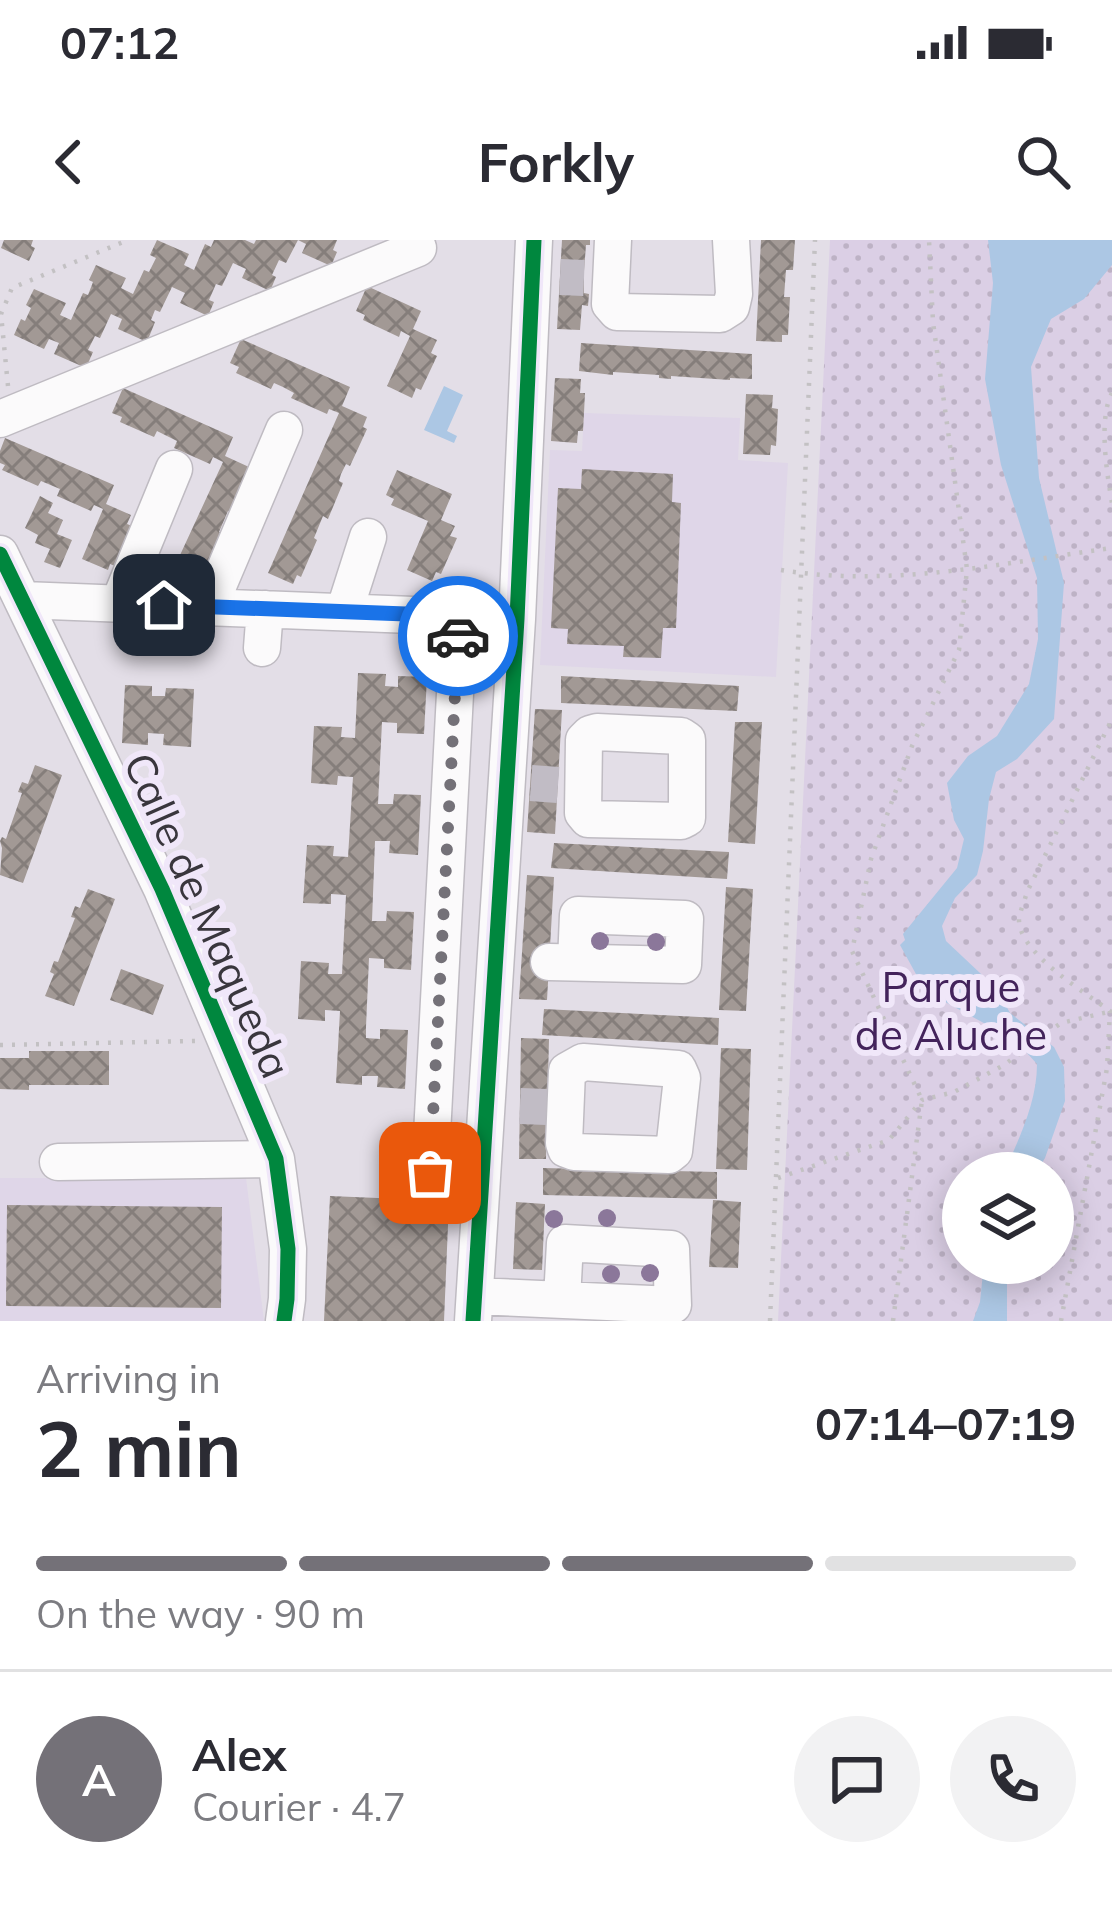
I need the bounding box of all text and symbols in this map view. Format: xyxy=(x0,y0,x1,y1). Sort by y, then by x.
text: 07:12 xyxy=(60,14,179,70)
text: Forkly xyxy=(478,128,634,196)
icon: back xyxy=(36,129,102,195)
icon: search xyxy=(1010,129,1076,195)
pin xyxy=(113,554,215,656)
icon: home xyxy=(131,572,197,638)
courier xyxy=(398,576,518,696)
icon: car xyxy=(425,603,491,669)
street label: Calle de Maqueda xyxy=(113,744,303,1086)
park label: Parque de Aluche xyxy=(855,960,1047,1061)
pin xyxy=(379,1122,481,1224)
icon: bag xyxy=(397,1140,463,1206)
map controls xyxy=(942,1152,1074,1284)
button: layers xyxy=(942,1152,1074,1284)
text: Arriving in xyxy=(36,1354,221,1403)
text: 07:14–07:19 xyxy=(815,1395,1076,1451)
text: 2 min xyxy=(36,1399,242,1497)
text: On the way · 90 m xyxy=(36,1589,365,1638)
button: chat xyxy=(794,1716,920,1842)
button: phone xyxy=(950,1716,1076,1842)
text: Alex xyxy=(192,1726,287,1782)
text: A xyxy=(82,1751,116,1807)
text: Courier · 4.7 xyxy=(192,1782,406,1831)

